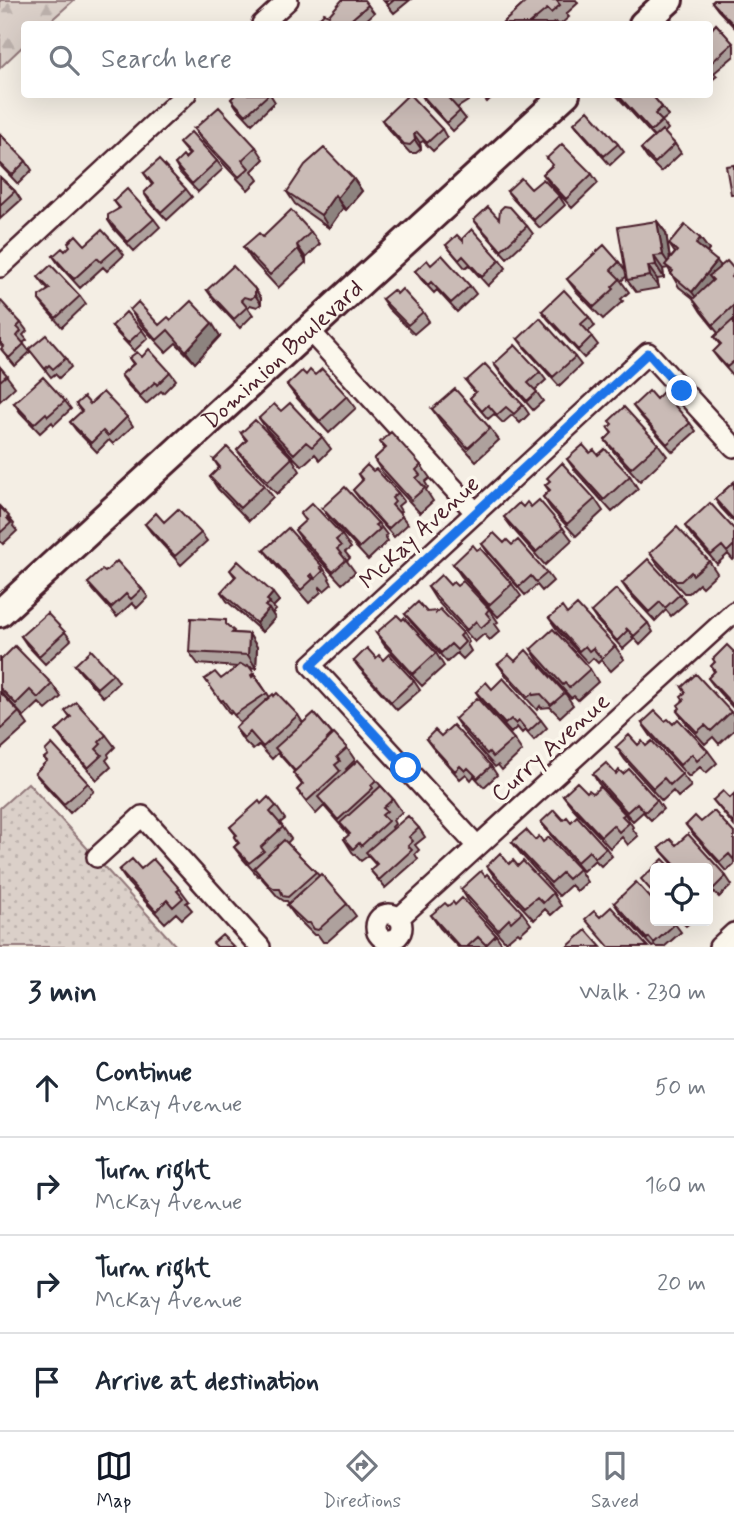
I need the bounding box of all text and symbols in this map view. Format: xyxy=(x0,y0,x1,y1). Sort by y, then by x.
search box xyxy=(21,21,713,98)
icon: search xyxy=(45,41,83,79)
text: Search here xyxy=(101,43,232,77)
street label: Dominion Boulevard xyxy=(196,274,370,437)
route end xyxy=(666,375,697,406)
street label: McKay Avenue xyxy=(353,469,487,597)
street label: Curry Avenue xyxy=(485,686,617,810)
route start xyxy=(390,752,421,783)
map controls xyxy=(650,863,713,926)
button: locate xyxy=(650,863,713,926)
text: 3 min xyxy=(28,973,97,1012)
text: Walk · 230 m xyxy=(579,978,706,1008)
text: Continue xyxy=(95,1056,192,1090)
icon: ahead xyxy=(28,1069,66,1107)
text: 50 m xyxy=(655,1073,706,1103)
text: McKay Avenue xyxy=(95,1090,242,1120)
text: Turn right xyxy=(95,1154,211,1188)
icon: right xyxy=(28,1167,66,1205)
text: 160 m xyxy=(645,1171,706,1201)
text: McKay Avenue xyxy=(95,1188,242,1218)
text: Turn right xyxy=(95,1252,211,1286)
icon: right xyxy=(28,1265,66,1303)
text: 20 m xyxy=(657,1269,706,1299)
text: McKay Avenue xyxy=(95,1286,242,1316)
icon: arrive xyxy=(28,1363,66,1401)
text: Arrive at destination xyxy=(95,1365,319,1399)
tab: Map xyxy=(95,1447,133,1514)
tab: Directions xyxy=(323,1447,401,1514)
tab: Saved xyxy=(591,1447,639,1514)

